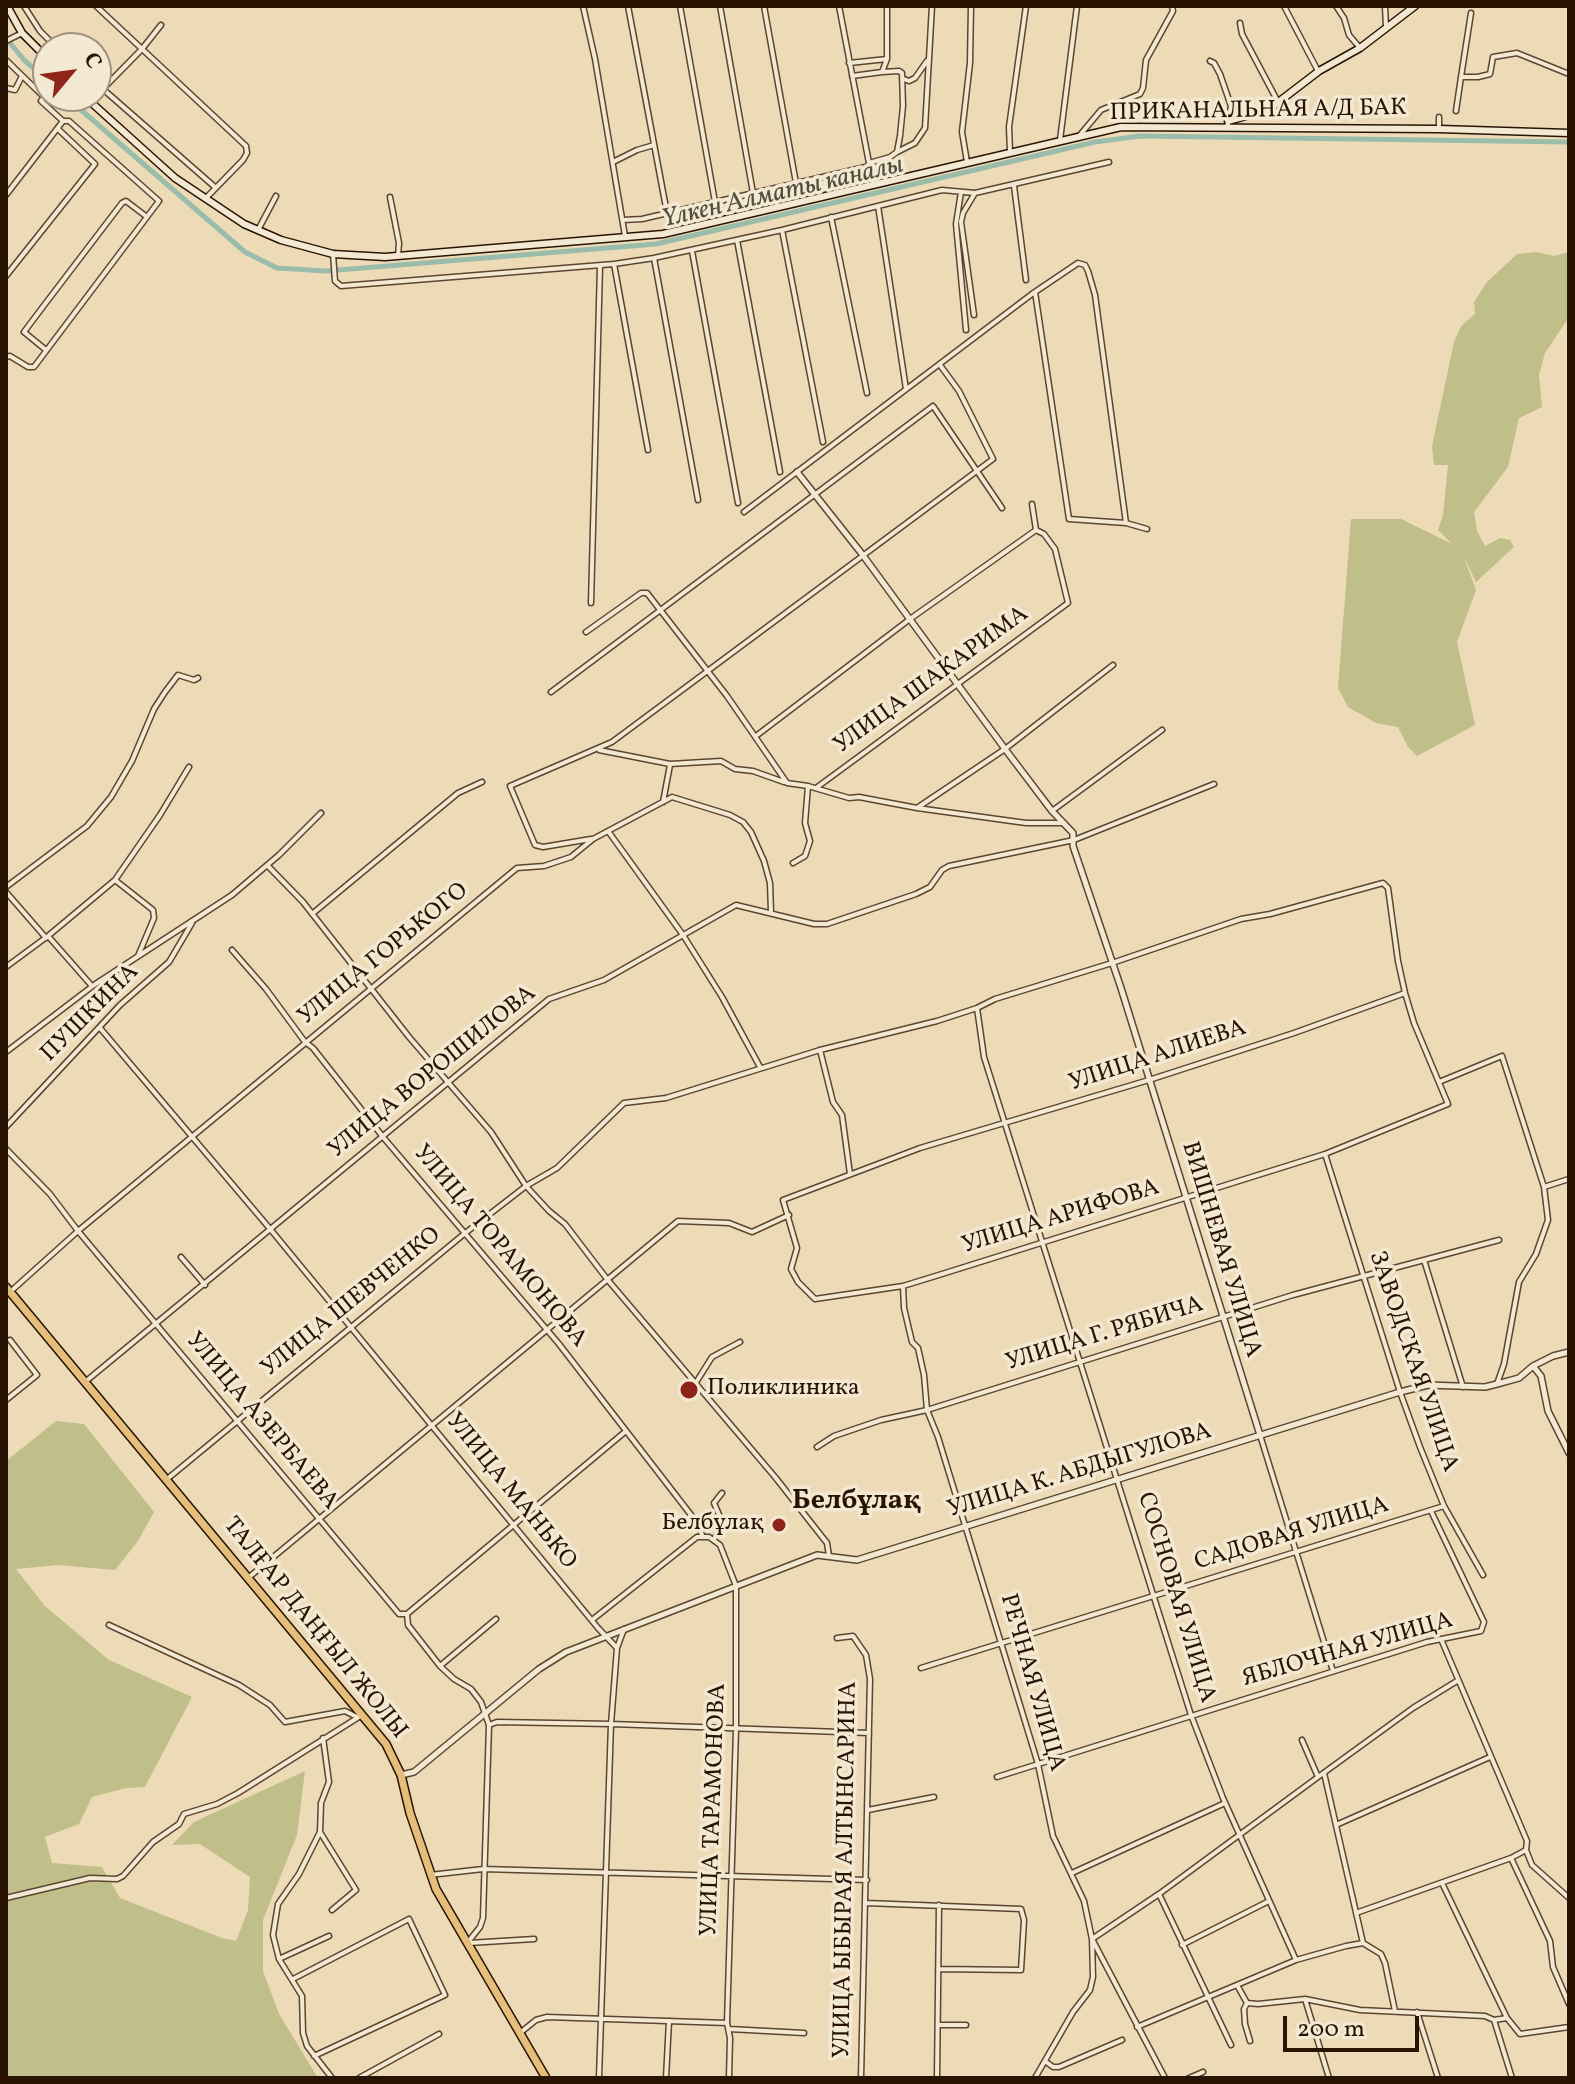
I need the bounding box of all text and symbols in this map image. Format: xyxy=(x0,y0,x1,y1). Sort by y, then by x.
north arrow xyxy=(32,32,112,112)
text: С xyxy=(75,47,109,75)
street label: ПРИКАНАЛЬНАЯ А/Д БАК xyxy=(1109,95,1407,129)
water label: Үлкен Алматы каналы xyxy=(659,151,907,237)
street label: УЛИЦА ШАКАРИМА xyxy=(829,601,1035,761)
street label: УЛИЦА ГОРЬКОГО xyxy=(293,877,475,1033)
street label: ПУШКИНА xyxy=(36,959,146,1069)
street label: УЛИЦА ВОРОШИЛОВА xyxy=(323,980,543,1166)
street label: УЛИЦА АЛИЕВА xyxy=(1066,1015,1250,1099)
street label: ВИШНЕВАЯ УЛИЦА xyxy=(1173,1139,1267,1361)
street label: УЛИЦА ТОРАМОНОВА xyxy=(406,1140,592,1354)
street label: УЛИЦА АРИФОВА xyxy=(959,1174,1163,1262)
street label: УЛИЦА ШЕВЧЕНКО xyxy=(257,1222,447,1384)
street label: ЗАВОДСКАЯ УЛИЦА xyxy=(1361,1248,1463,1476)
street label: УЛИЦА Г. РЯБИЧА xyxy=(1003,1291,1207,1379)
street label: УЛИЦА АЗЕРБАЕВА xyxy=(178,1327,344,1517)
place label: Поликлиника xyxy=(707,1376,860,1404)
marker: Поликлиника xyxy=(678,1379,700,1401)
street label: УЛИЦА МАНЬКО xyxy=(438,1408,582,1576)
street label: УЛИЦА К. АБДЫГУЛОВА xyxy=(945,1418,1215,1526)
district label: Белбұлақ xyxy=(792,1486,920,1520)
street label: СОСНОВАЯ УЛИЦА xyxy=(1129,1489,1221,1707)
street label: САДОВАЯ УЛИЦА xyxy=(1191,1492,1393,1578)
place label: Белбұлақ xyxy=(661,1511,763,1539)
street label: ТАЛҒАР ДАҢҒЫЛ ЖОЛЫ xyxy=(216,1512,412,1746)
marker: Белбұлақ xyxy=(770,1516,788,1534)
street label: РЕЧНАЯ УЛИЦА xyxy=(992,1591,1070,1775)
street label: ЯБЛОЧНАЯ УЛИЦА xyxy=(1239,1607,1457,1695)
street label: УЛИЦА ЫБЫРАЯ АЛТЫНСАРИНА xyxy=(829,1681,865,2059)
street label: УЛИЦА ТАРАМОНОВА xyxy=(696,1683,734,1937)
scale bar xyxy=(1287,2000,1423,2050)
text: 200 m xyxy=(1297,2013,1365,2047)

